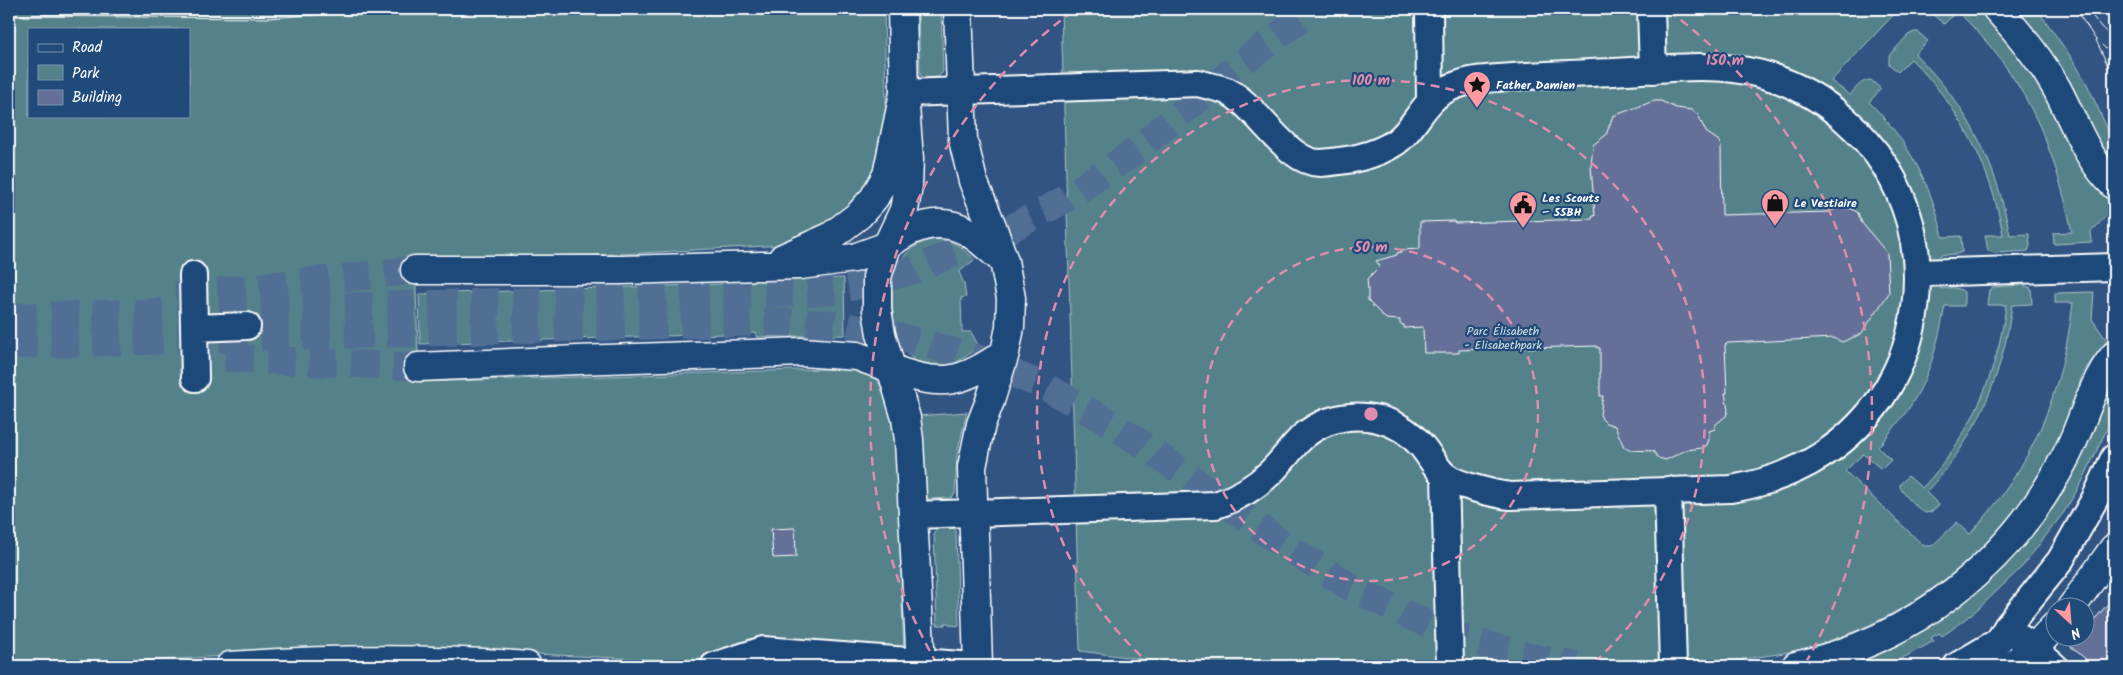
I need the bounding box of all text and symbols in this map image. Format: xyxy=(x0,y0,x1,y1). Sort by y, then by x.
legend xyxy=(28,28,190,118)
text: Road xyxy=(72,36,103,60)
text: 150 m xyxy=(1706,49,1744,73)
text: Park xyxy=(72,62,100,86)
text: 100 m xyxy=(1352,69,1390,93)
place icon: Father Damien xyxy=(1462,70,1492,109)
place label: Father Damien xyxy=(1496,76,1576,95)
text: Building xyxy=(72,86,122,110)
shop icon: Le Vestiaire xyxy=(1760,188,1790,227)
place label: Les Scouts – 55BH xyxy=(1542,189,1600,222)
public building icon: Les Scouts – 55BH xyxy=(1508,190,1538,229)
place label: Le Vestiaire xyxy=(1794,194,1857,213)
text: 50 m xyxy=(1353,236,1388,260)
park label: Parc Élisabeth - Elisabethpark xyxy=(1464,322,1542,355)
centre of rings xyxy=(1362,405,1380,423)
north arrow xyxy=(2046,598,2096,648)
text: N xyxy=(2066,621,2084,645)

